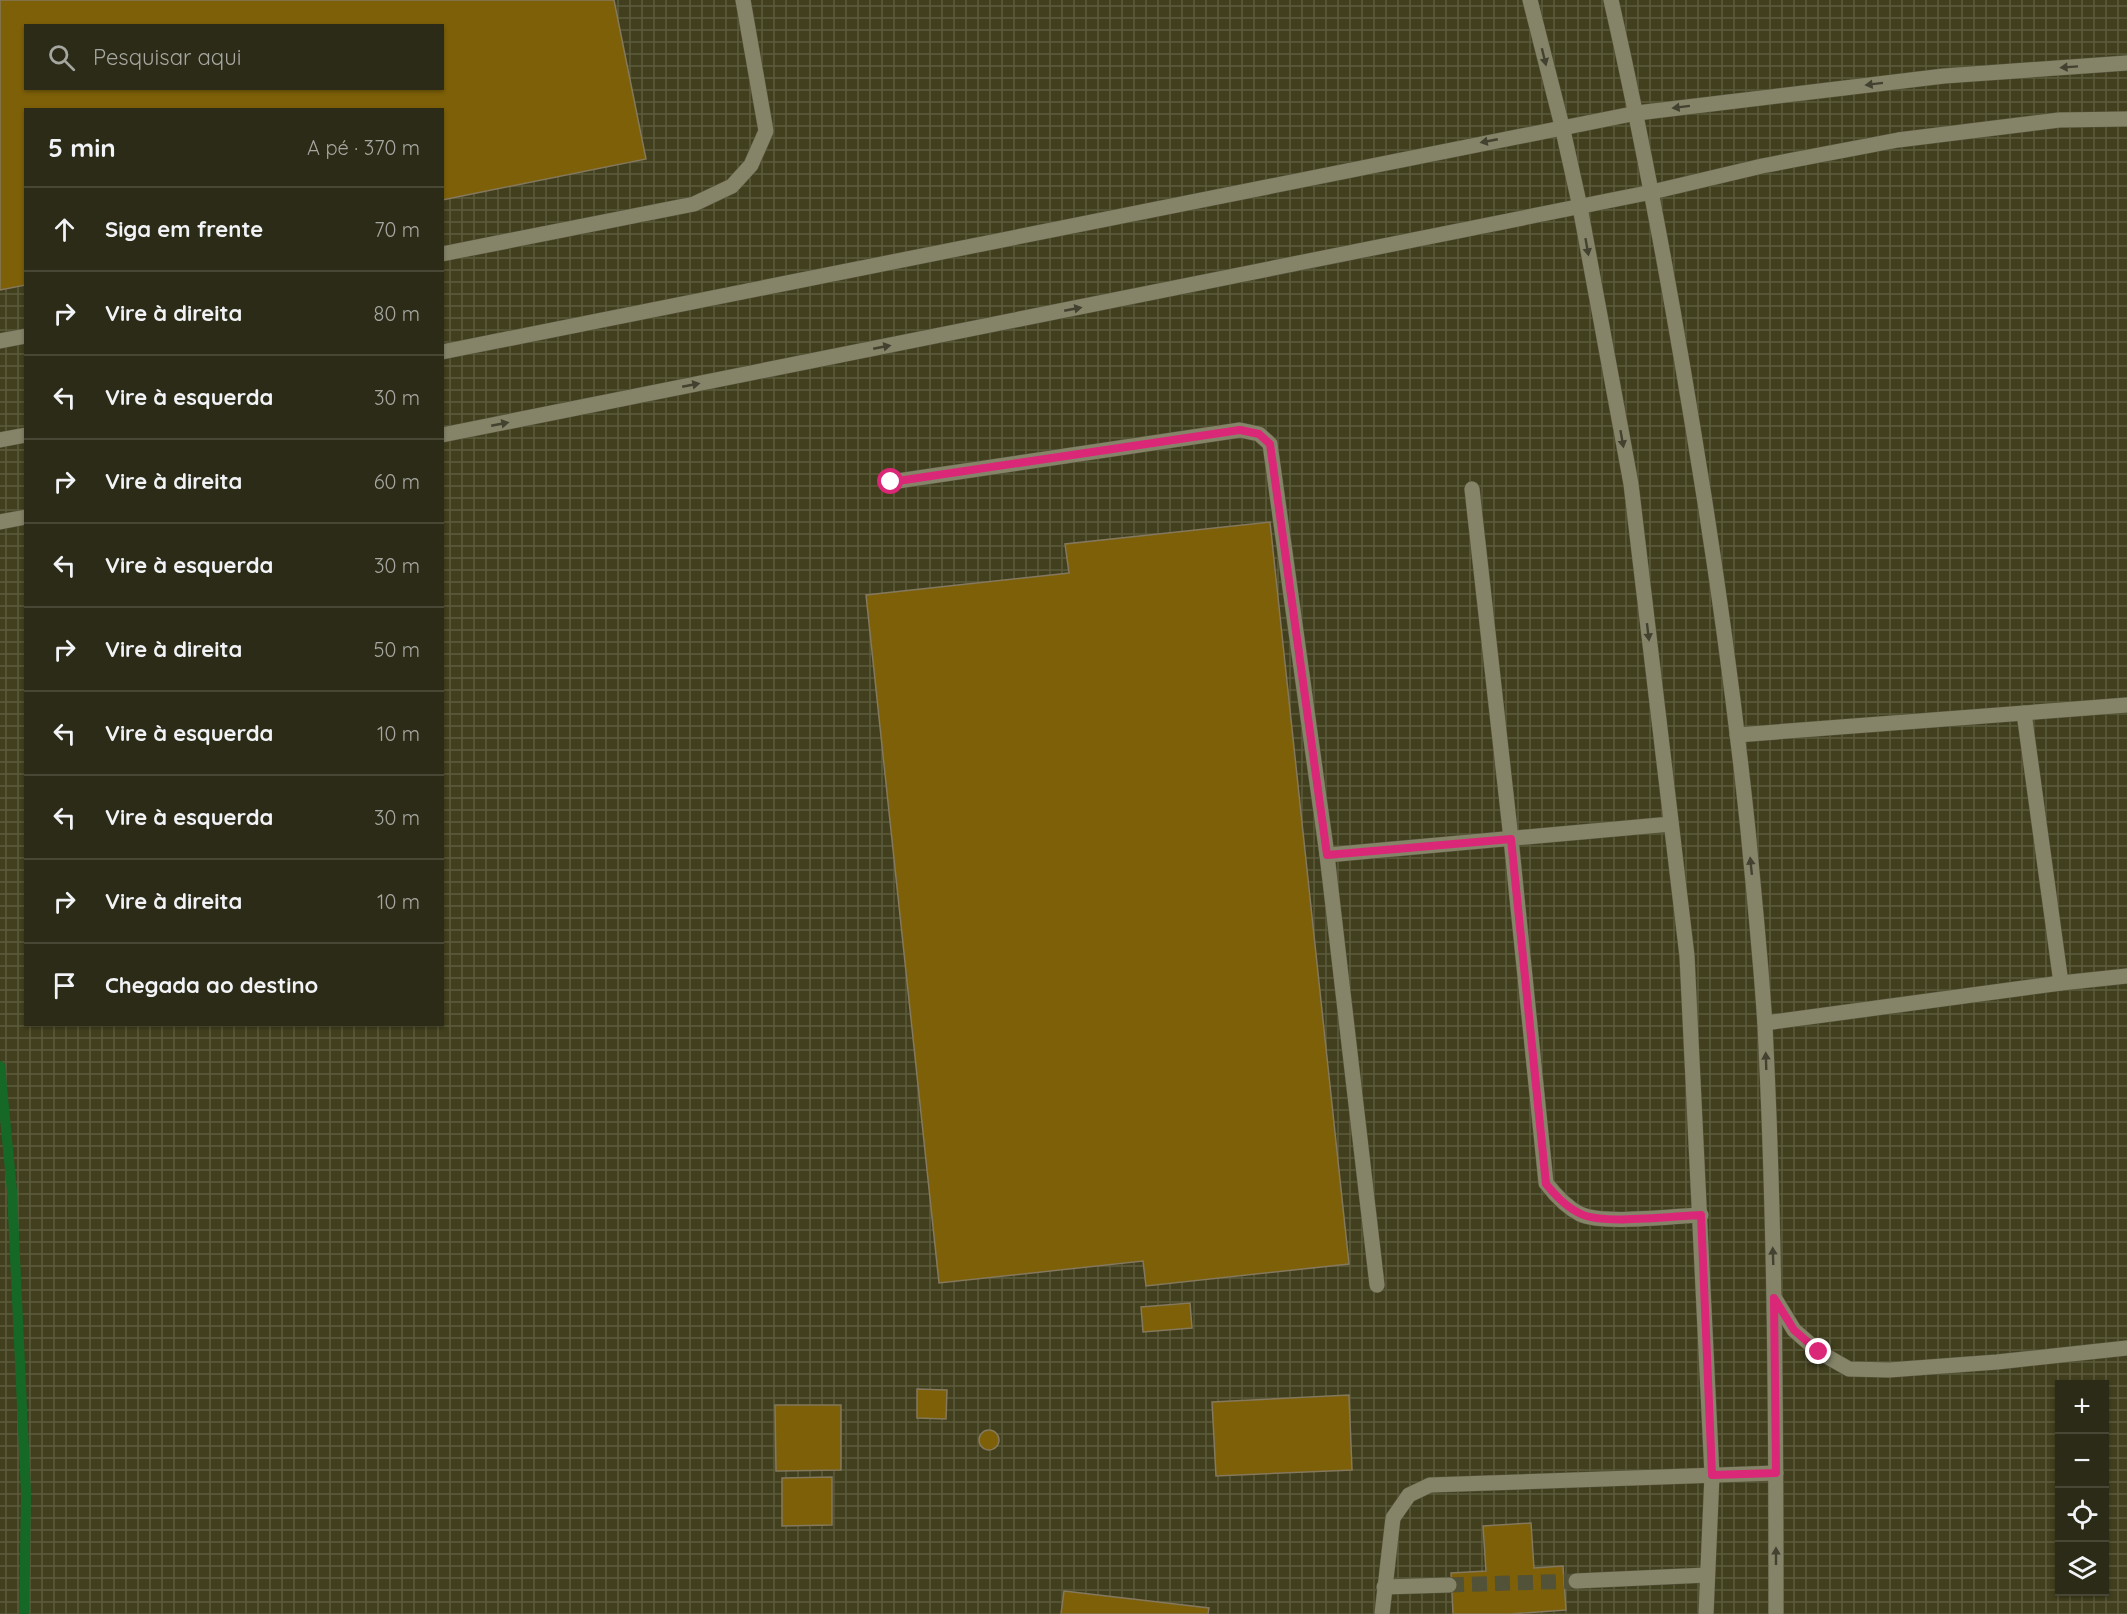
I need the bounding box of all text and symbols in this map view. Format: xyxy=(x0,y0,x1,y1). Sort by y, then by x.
search box xyxy=(24,24,444,90)
icon: search xyxy=(45,41,78,74)
text: Pesquisar aqui xyxy=(93,43,241,71)
one-way arrow xyxy=(1540,48,1550,66)
one-way arrow xyxy=(2059,63,2078,72)
one-way arrow xyxy=(1865,80,1884,89)
one-way arrow xyxy=(1671,103,1690,112)
text: 5 min xyxy=(48,131,116,164)
text: A pé · 370 m xyxy=(307,135,420,160)
one-way arrow xyxy=(1479,137,1498,146)
icon: ahead xyxy=(48,213,81,246)
text: Siga em frente xyxy=(105,215,263,243)
text: 70 m xyxy=(374,217,420,242)
one-way arrow xyxy=(1583,238,1592,257)
icon: right xyxy=(48,297,81,330)
text: Vire à direita xyxy=(105,299,242,327)
text: 80 m xyxy=(374,301,420,326)
one-way arrow xyxy=(1064,303,1083,313)
one-way arrow xyxy=(873,342,892,351)
one-way arrow xyxy=(682,380,701,389)
icon: left xyxy=(48,381,81,414)
text: Vire à esquerda xyxy=(105,383,273,411)
text: 30 m xyxy=(374,385,420,410)
one-way arrow xyxy=(491,419,510,428)
one-way arrow xyxy=(1618,429,1627,448)
icon: right xyxy=(48,465,81,498)
text: Vire à direita xyxy=(105,467,242,495)
route start xyxy=(877,468,903,494)
text: 60 m xyxy=(374,469,420,494)
icon: left xyxy=(48,549,81,582)
text: Vire à esquerda xyxy=(105,551,273,579)
text: 30 m xyxy=(374,553,420,578)
one-way arrow xyxy=(1644,622,1653,641)
icon: right xyxy=(48,633,81,666)
text: Vire à direita xyxy=(105,635,242,663)
text: 50 m xyxy=(374,637,420,662)
icon: left xyxy=(48,717,81,750)
text: Vire à esquerda xyxy=(105,719,273,747)
text: 10 m xyxy=(377,721,420,746)
icon: left xyxy=(48,801,81,834)
text: Vire à esquerda xyxy=(105,803,273,831)
text: 30 m xyxy=(374,805,420,830)
one-way arrow xyxy=(1746,857,1756,876)
icon: right xyxy=(48,885,81,918)
text: Vire à direita xyxy=(105,887,242,915)
text: 10 m xyxy=(377,889,420,914)
icon: arrive xyxy=(48,969,81,1002)
text: Chegada ao destino xyxy=(105,971,318,999)
one-way arrow xyxy=(1761,1051,1771,1070)
one-way arrow xyxy=(1768,1246,1777,1265)
route end xyxy=(1805,1338,1831,1364)
map controls xyxy=(2055,1380,2109,1596)
button: + xyxy=(2055,1380,2109,1434)
button: − xyxy=(2055,1434,2109,1488)
button: locate xyxy=(2055,1488,2109,1542)
button: layers xyxy=(2055,1542,2109,1596)
one-way arrow xyxy=(1771,1546,1781,1565)

